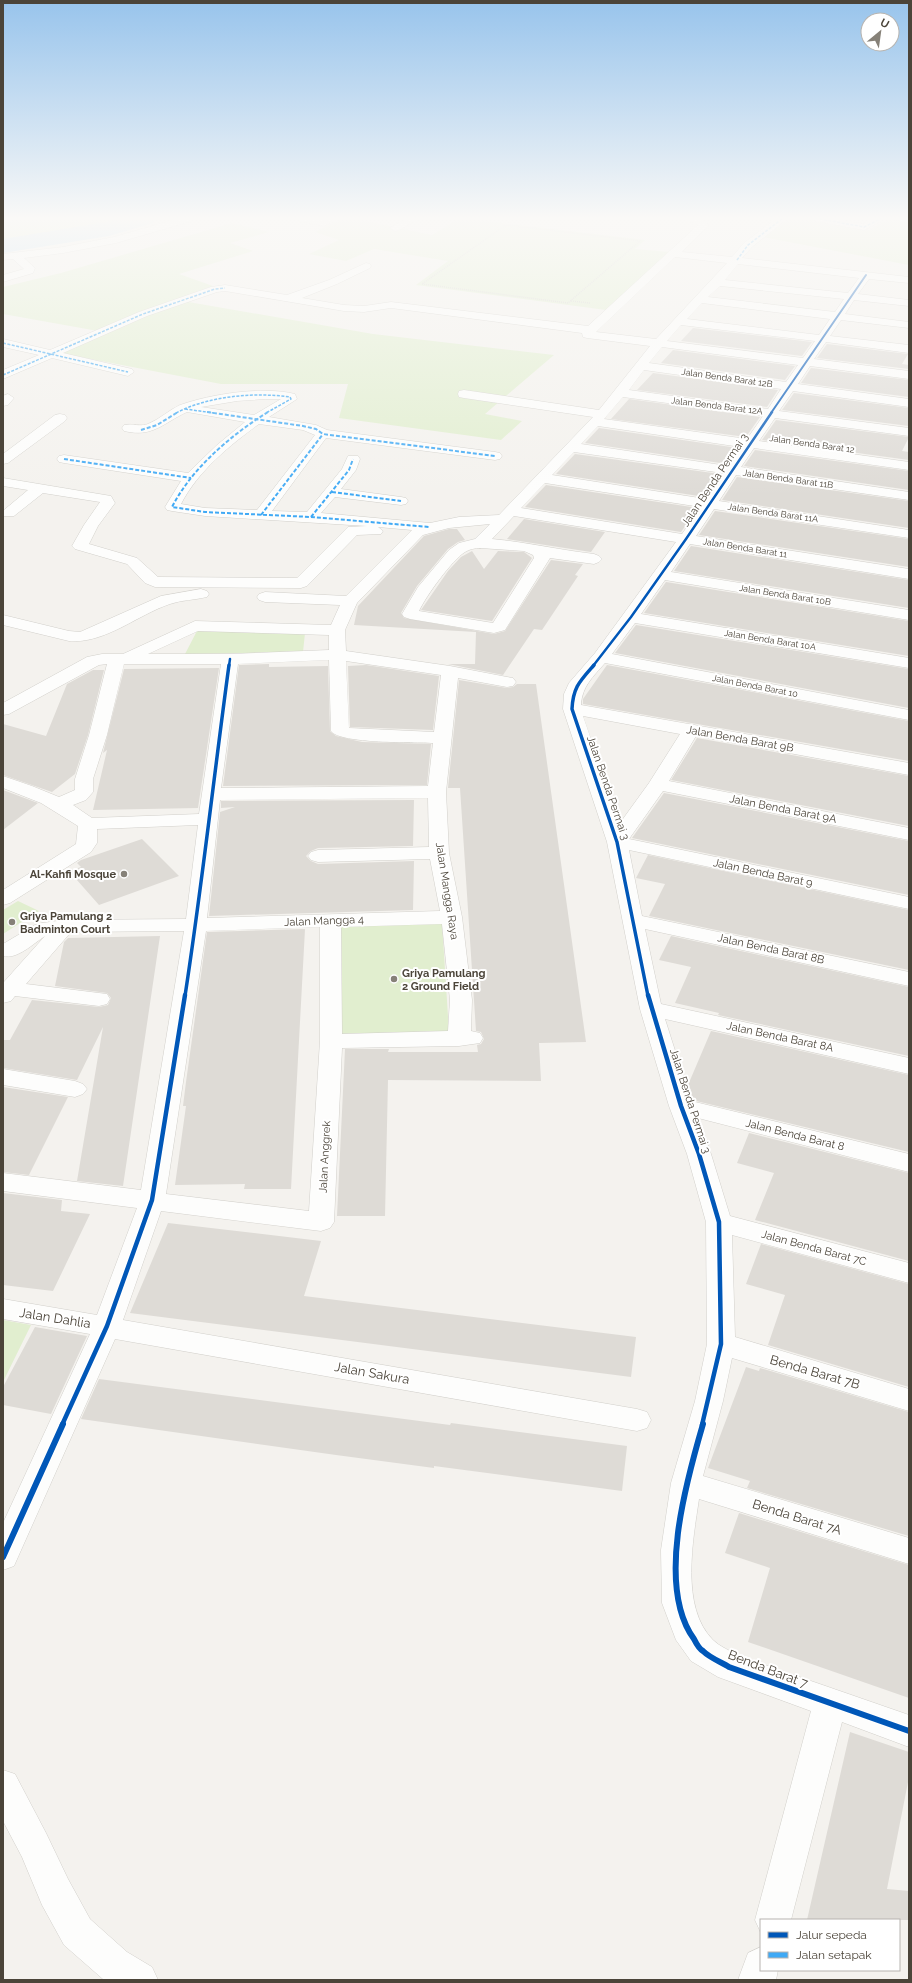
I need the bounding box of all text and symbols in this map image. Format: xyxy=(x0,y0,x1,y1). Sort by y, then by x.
north arrow xyxy=(860,12,900,52)
text: U xyxy=(878,16,891,31)
street label: Jalan Benda Barat 12B xyxy=(681,367,773,389)
street label: Jalan Benda Barat 12A xyxy=(671,395,763,417)
street label: Jalan Benda Permai 3 xyxy=(679,431,751,529)
street label: Jalan Benda Barat 12 xyxy=(769,433,856,455)
street label: Jalan Benda Barat 11B xyxy=(742,468,834,490)
street label: Jalan Benda Barat 11A xyxy=(727,502,819,524)
street label: Jalan Benda Barat 11 xyxy=(702,536,788,560)
street label: Jalan Benda Barat 10B xyxy=(738,583,832,607)
street label: Jalan Benda Barat 10A xyxy=(723,628,817,652)
street label: Jalan Benda Barat 10 xyxy=(711,673,799,699)
street label: Jalan Benda Barat 9B xyxy=(685,723,795,755)
street label: Jalan Benda Permai 3 xyxy=(584,734,632,842)
street label: Jalan Benda Barat 9A xyxy=(728,792,838,826)
street label: Jalan Mangga Raya xyxy=(433,841,461,941)
street label: Jalan Benda Barat 9 xyxy=(712,856,814,890)
place label: Al-Kahfi Mosque xyxy=(30,868,116,881)
marker: Al-Kahfi Mosque xyxy=(119,869,129,879)
place label: Griya Pamulang 2 Badminton Court xyxy=(20,910,112,936)
street label: Jalan Mangga 4 xyxy=(284,913,364,929)
marker: Griya Pamulang 2 Badminton Court xyxy=(7,917,17,927)
street label: Jalan Benda Barat 8B xyxy=(716,931,826,967)
place label: Griya Pamulang 2 Ground Field xyxy=(402,967,485,993)
marker: Griya Pamulang 2 Ground Field xyxy=(389,974,399,984)
street label: Jalan Benda Barat 8A xyxy=(725,1019,835,1055)
street label: Jalan Benda Permai 3 xyxy=(667,1047,713,1155)
street label: Jalan Benda Barat 8 xyxy=(744,1116,846,1154)
street label: Jalan Anggrek xyxy=(317,1120,333,1194)
street label: Jalan Benda Barat 7C xyxy=(760,1228,868,1268)
street label: Jalan Dahlia xyxy=(18,1305,92,1331)
street label: Benda Barat 7B xyxy=(768,1352,862,1392)
street label: Jalan Sakura xyxy=(333,1359,411,1387)
street label: Benda Barat 7A xyxy=(751,1496,844,1538)
street label: Benda Barat 7 xyxy=(726,1647,810,1691)
legend xyxy=(760,1919,900,1971)
text: Jalur sepeda xyxy=(796,1928,867,1942)
text: Jalan setapak xyxy=(796,1948,872,1962)

